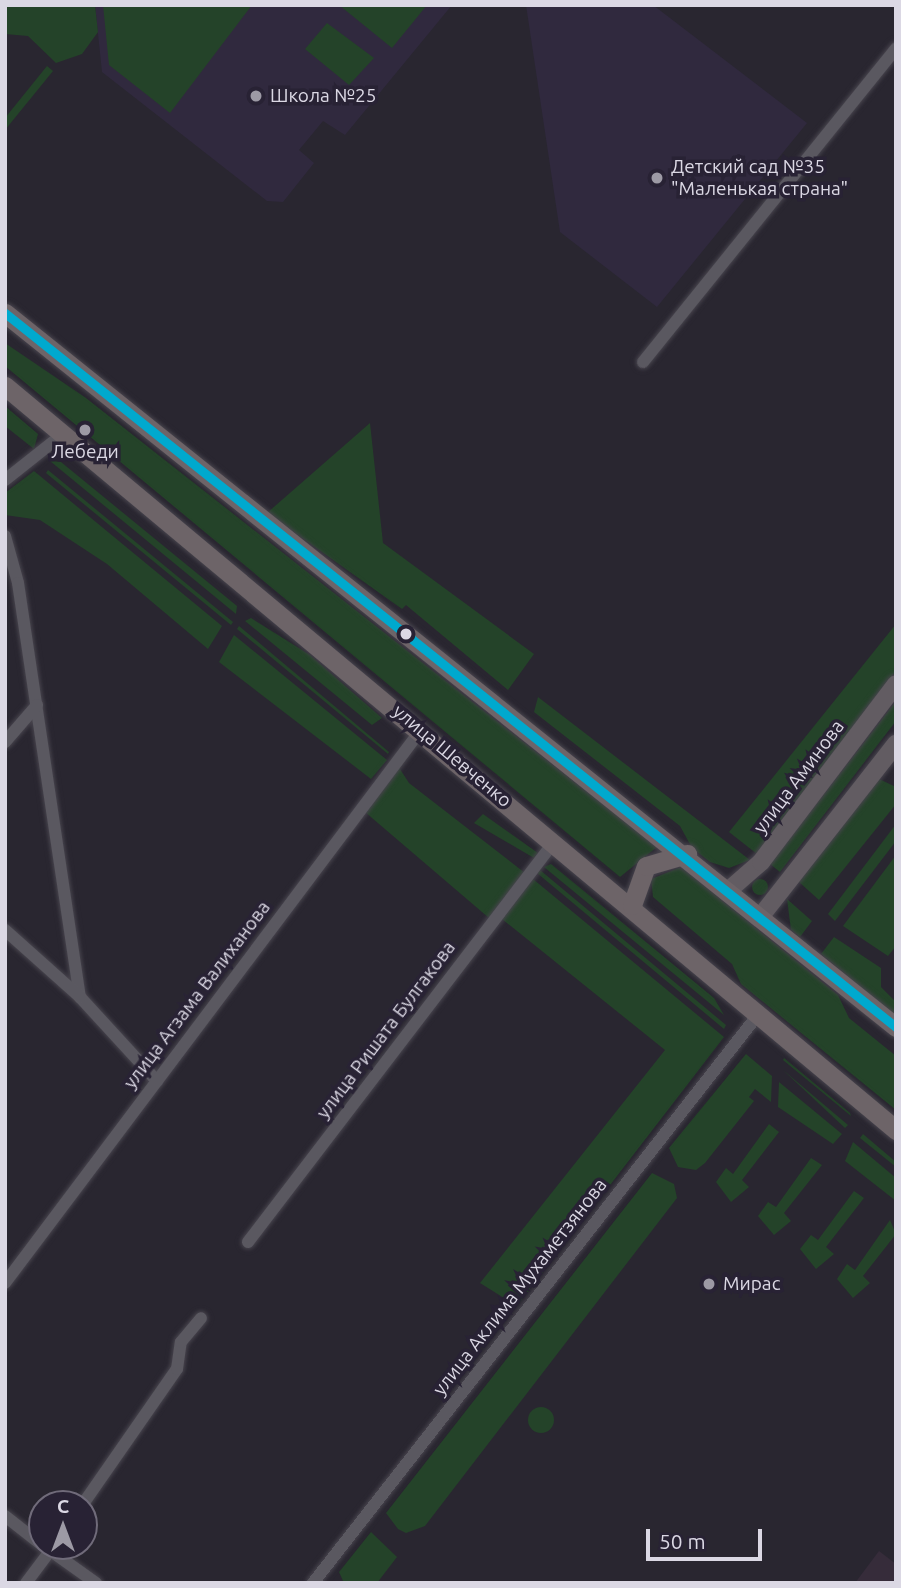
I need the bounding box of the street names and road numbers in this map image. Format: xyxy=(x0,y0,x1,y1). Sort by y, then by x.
street label: улица Шевченко xyxy=(388,700,516,812)
street label: улица Аминова xyxy=(749,716,849,838)
street label: улица Агзама Валиханова xyxy=(119,897,275,1093)
street label: улица Ришата Булгакова xyxy=(312,937,460,1123)
street label: улица Аклима Мухаметзянова xyxy=(428,1174,612,1400)

